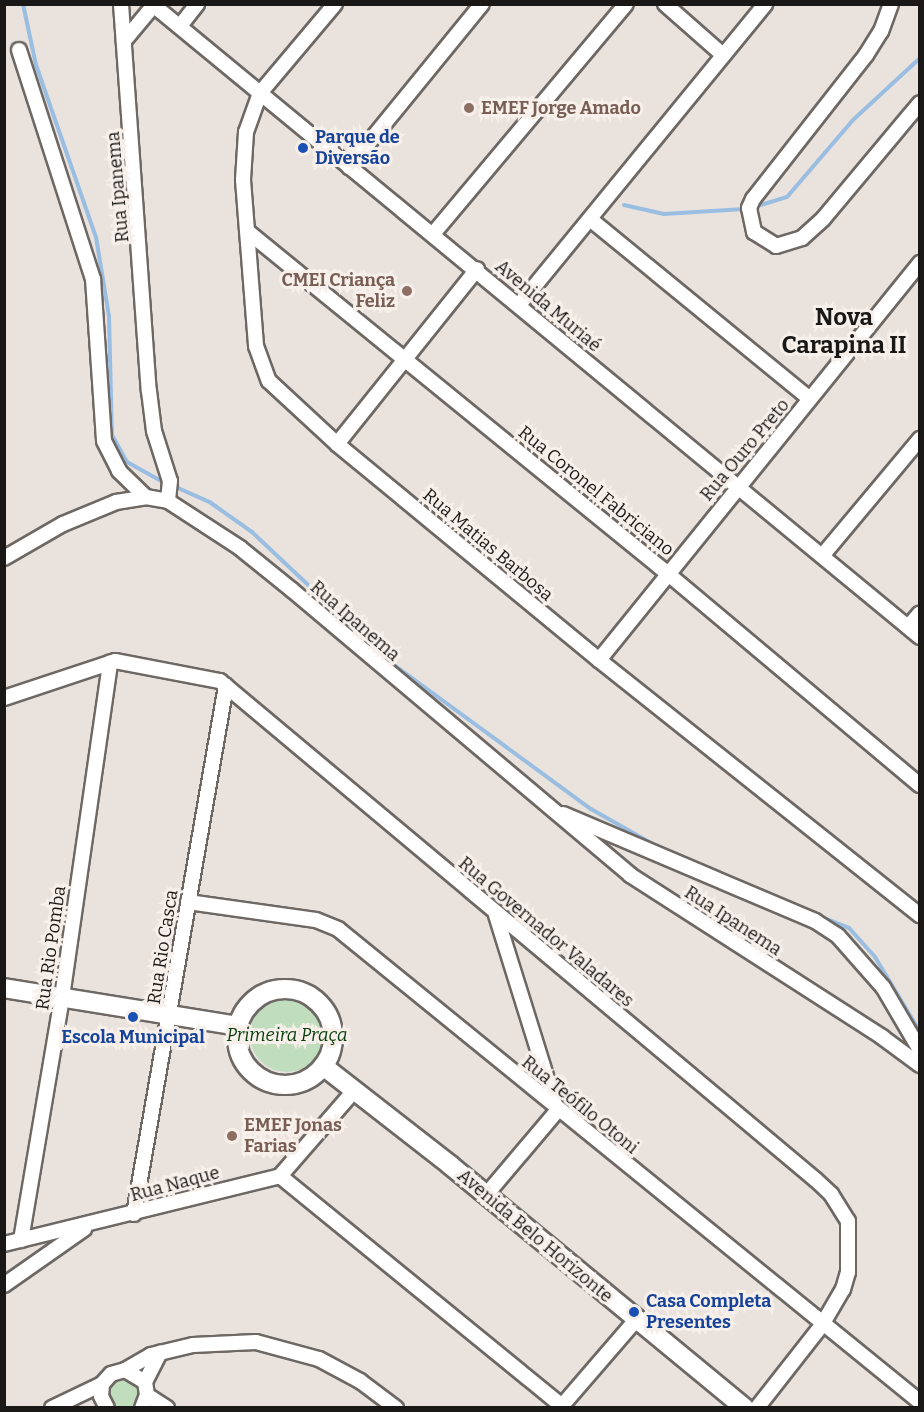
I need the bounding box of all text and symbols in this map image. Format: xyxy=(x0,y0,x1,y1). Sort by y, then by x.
place label: EMEF Jorge Amado xyxy=(481,97,641,119)
marker: EMEF Jorge Amado xyxy=(462,101,476,115)
place label: Parque de Diversão xyxy=(315,127,400,170)
street label: Rua Ipanema xyxy=(102,131,134,243)
marker: Parque de Diversão xyxy=(296,141,310,155)
street label: Avenida Muriaé xyxy=(491,256,605,356)
place label: CMEI Criança Feliz xyxy=(281,270,395,312)
marker: CMEI Criança Feliz xyxy=(400,284,414,298)
district label: Nova Carapina II xyxy=(781,304,907,360)
street label: Rua Ouro Preto xyxy=(696,395,794,505)
street label: Rua Coronel Fabriciano xyxy=(514,422,678,560)
street label: Rua Matias Barbosa xyxy=(419,484,557,606)
street label: Rua Ipanema xyxy=(306,576,404,666)
street label: Rua Governador Valadares xyxy=(454,852,638,1012)
street label: Rua Ipanema xyxy=(680,882,786,960)
street label: Rua Rio Pomba xyxy=(32,884,70,1012)
street label: Rua Rio Casca xyxy=(143,888,183,1006)
marker: Escola Municipal xyxy=(126,1010,140,1024)
park label: Primeira Praça xyxy=(227,1024,347,1046)
place label: Escola Municipal xyxy=(61,1026,205,1048)
street label: Rua Teófilo Otoni xyxy=(517,1051,643,1159)
place label: EMEF Jonas Farias xyxy=(244,1115,342,1158)
marker: EMEF Jonas Farias xyxy=(225,1129,239,1143)
street label: Rua Naque xyxy=(128,1162,222,1206)
street label: Avenida Belo Horizonte xyxy=(453,1165,617,1307)
place label: Casa Completa Presentes xyxy=(646,1291,771,1334)
marker: Casa Completa Presentes xyxy=(627,1305,641,1319)

